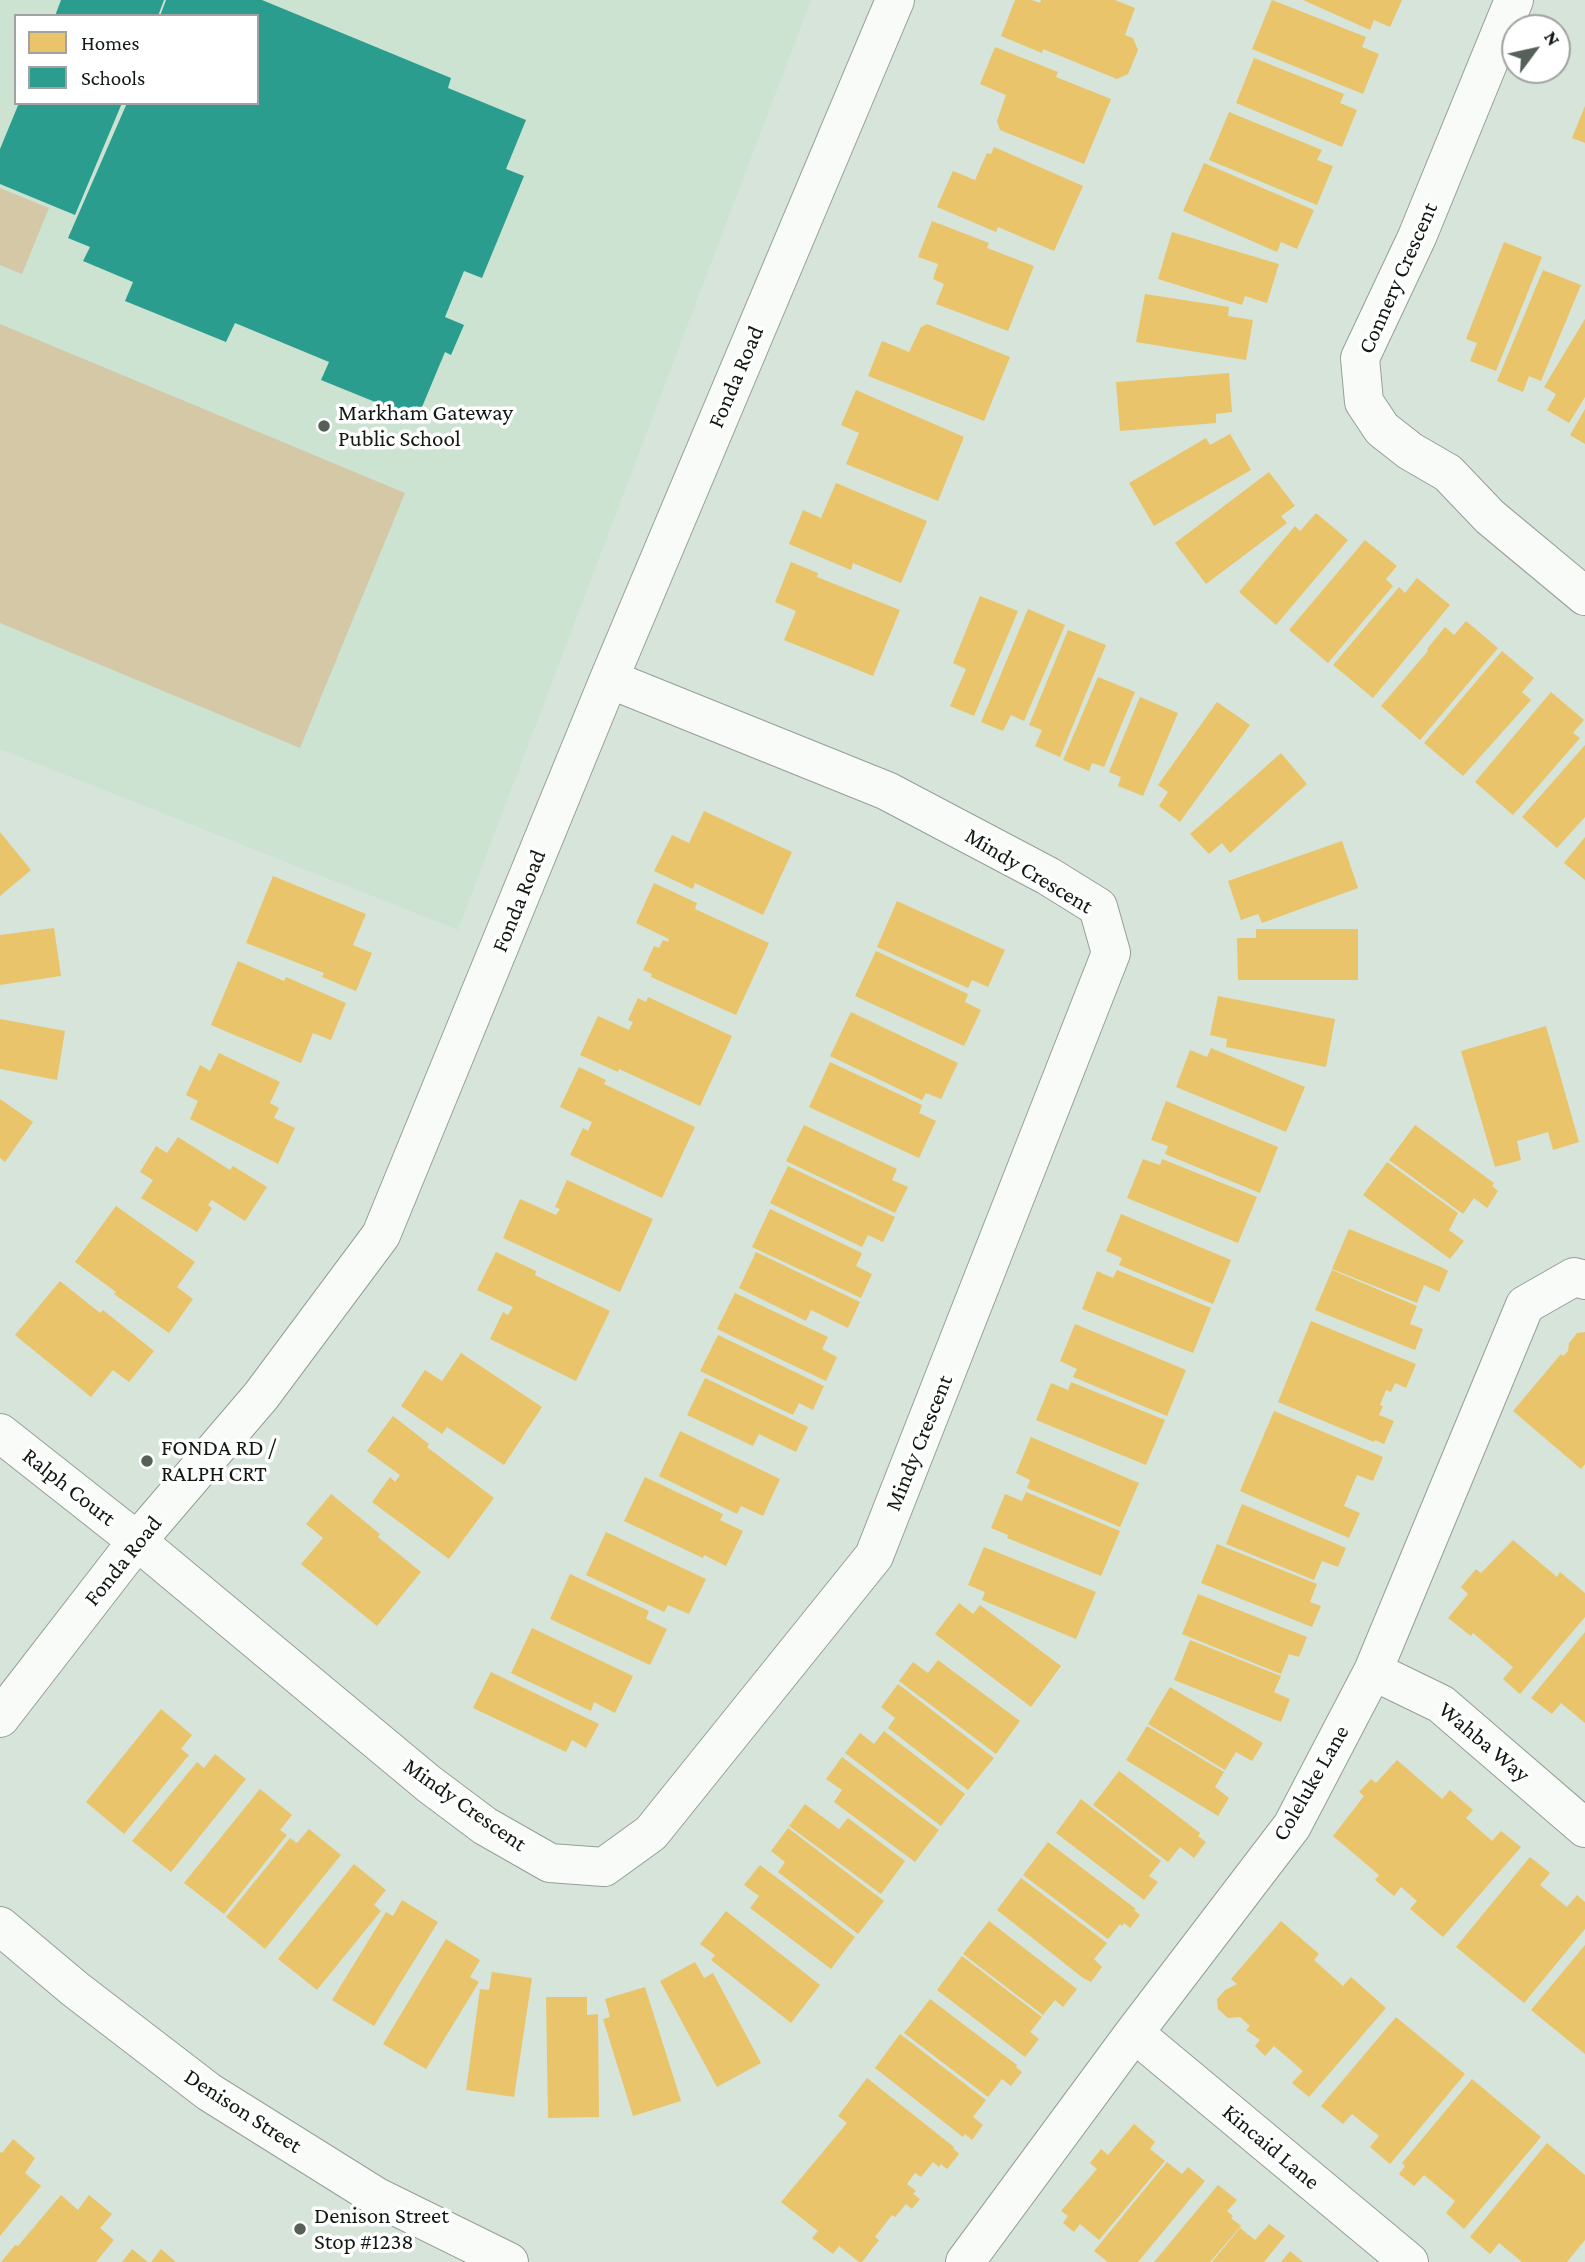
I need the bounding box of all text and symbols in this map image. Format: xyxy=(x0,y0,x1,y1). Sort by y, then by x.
legend xyxy=(14,14,259,105)
north arrow xyxy=(1501,14,1571,84)
text: N xyxy=(1540,27,1565,50)
text: Homes xyxy=(81,31,140,55)
text: Schools xyxy=(81,66,145,90)
street label: Connery Crescent xyxy=(1352,198,1444,358)
street label: Fonda Road xyxy=(702,322,770,432)
place label: Markham Gateway Public School xyxy=(338,399,513,453)
marker: Markham Gateway Public School xyxy=(316,418,332,434)
street label: Mindy Crescent xyxy=(960,822,1098,920)
street label: Fonda Road xyxy=(486,846,552,956)
street label: Mindy Crescent xyxy=(879,1371,959,1515)
place label: FONDA RD / RALPH CRT xyxy=(161,1434,276,1488)
street label: Ralph Court xyxy=(17,1442,121,1532)
marker: FONDA RD / RALPH CRT xyxy=(139,1453,155,1469)
street label: Fonda Road xyxy=(78,1510,168,1612)
street label: Wahba Way xyxy=(1433,1696,1535,1788)
street label: Coleluke Lane xyxy=(1267,1720,1355,1846)
street label: Mindy Crescent xyxy=(398,1752,532,1858)
street label: Denison Street xyxy=(179,2063,307,2159)
street label: Kincaid Lane xyxy=(1217,2098,1325,2196)
place label: Denison Street Stop #1238 xyxy=(314,2202,449,2256)
marker: Denison Street Stop #1238 xyxy=(292,2221,308,2237)

